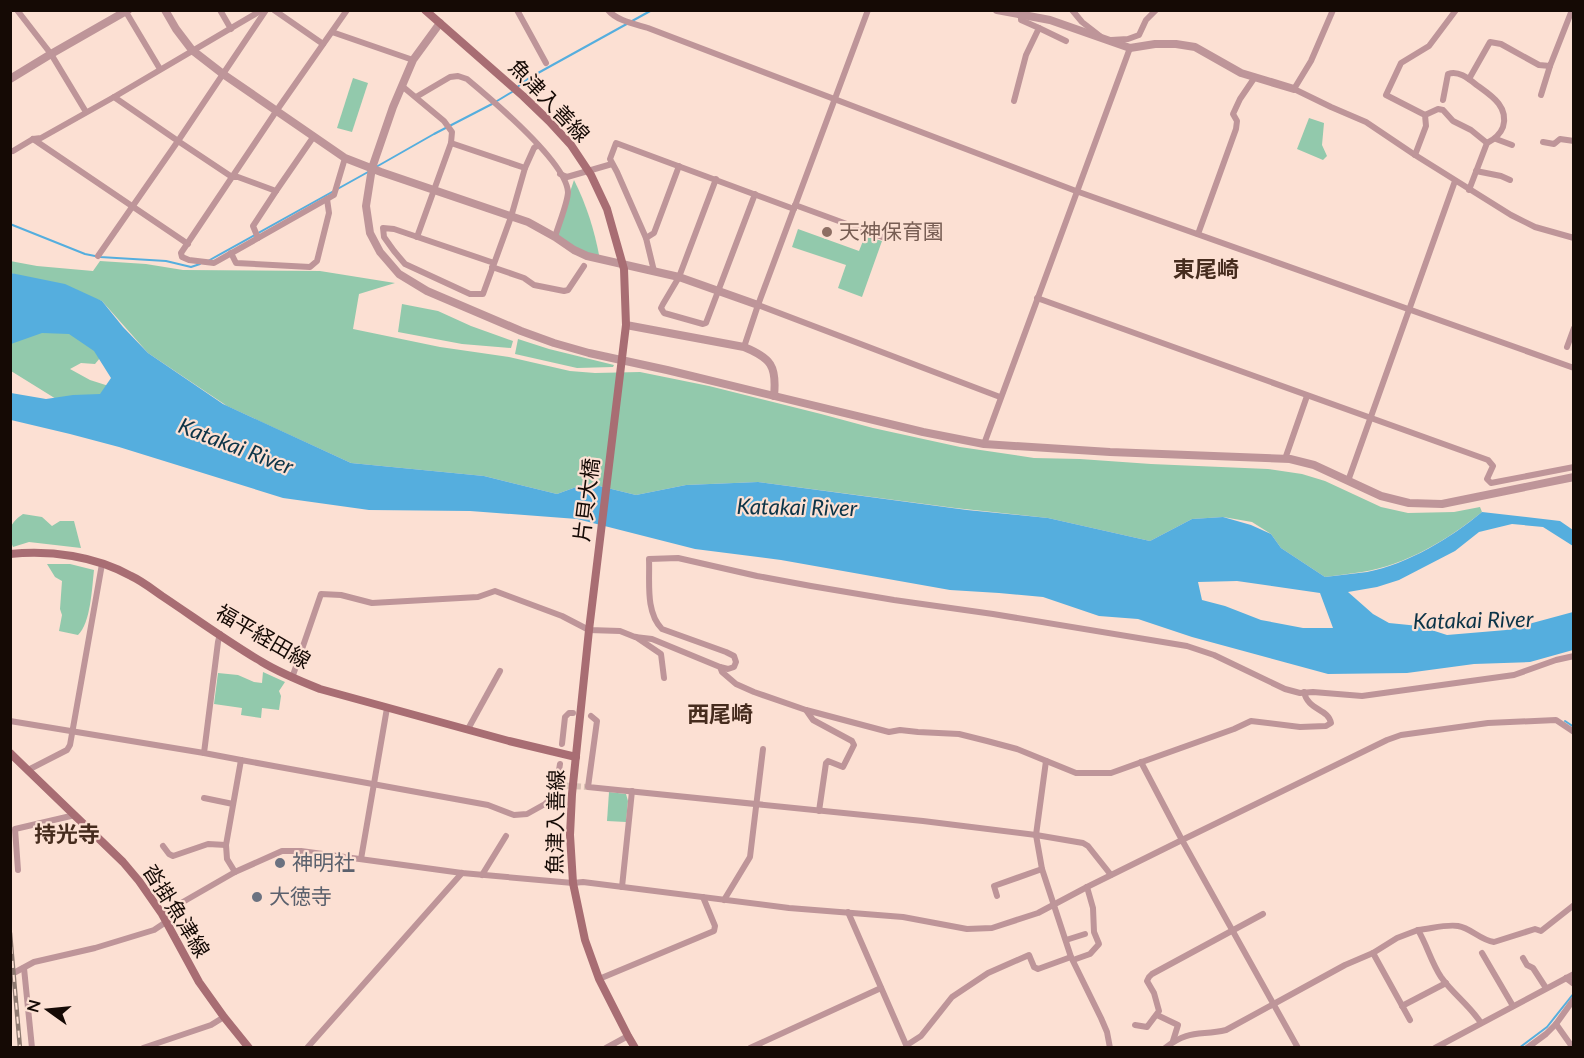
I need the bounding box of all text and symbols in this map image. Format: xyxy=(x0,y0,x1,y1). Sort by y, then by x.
street label: 魚津入善線 xyxy=(505,54,596,146)
place label: 天神保育園 xyxy=(839,218,944,243)
marker: 天神保育園 xyxy=(820,225,834,239)
district label: 東尾崎 xyxy=(1173,255,1239,282)
water label: Katakai River xyxy=(175,411,298,480)
street label: 片貝大橋 xyxy=(568,457,603,543)
water label: Katakai River xyxy=(737,492,858,521)
street label: 福平経田線 xyxy=(212,599,315,673)
water label: Katakai River xyxy=(1412,605,1534,634)
district label: 西尾崎 xyxy=(687,700,753,727)
street label: 魚津入善線 xyxy=(541,769,568,875)
district label: 持光寺 xyxy=(34,820,100,847)
place label: 神明社 xyxy=(292,849,355,874)
marker: 神明社 xyxy=(273,856,287,870)
street label: 沓掛魚津線 xyxy=(139,859,216,961)
place label: 大徳寺 xyxy=(269,883,332,908)
marker: 大徳寺 xyxy=(250,890,264,904)
north arrow xyxy=(18,980,78,1040)
text: N xyxy=(22,998,44,1014)

